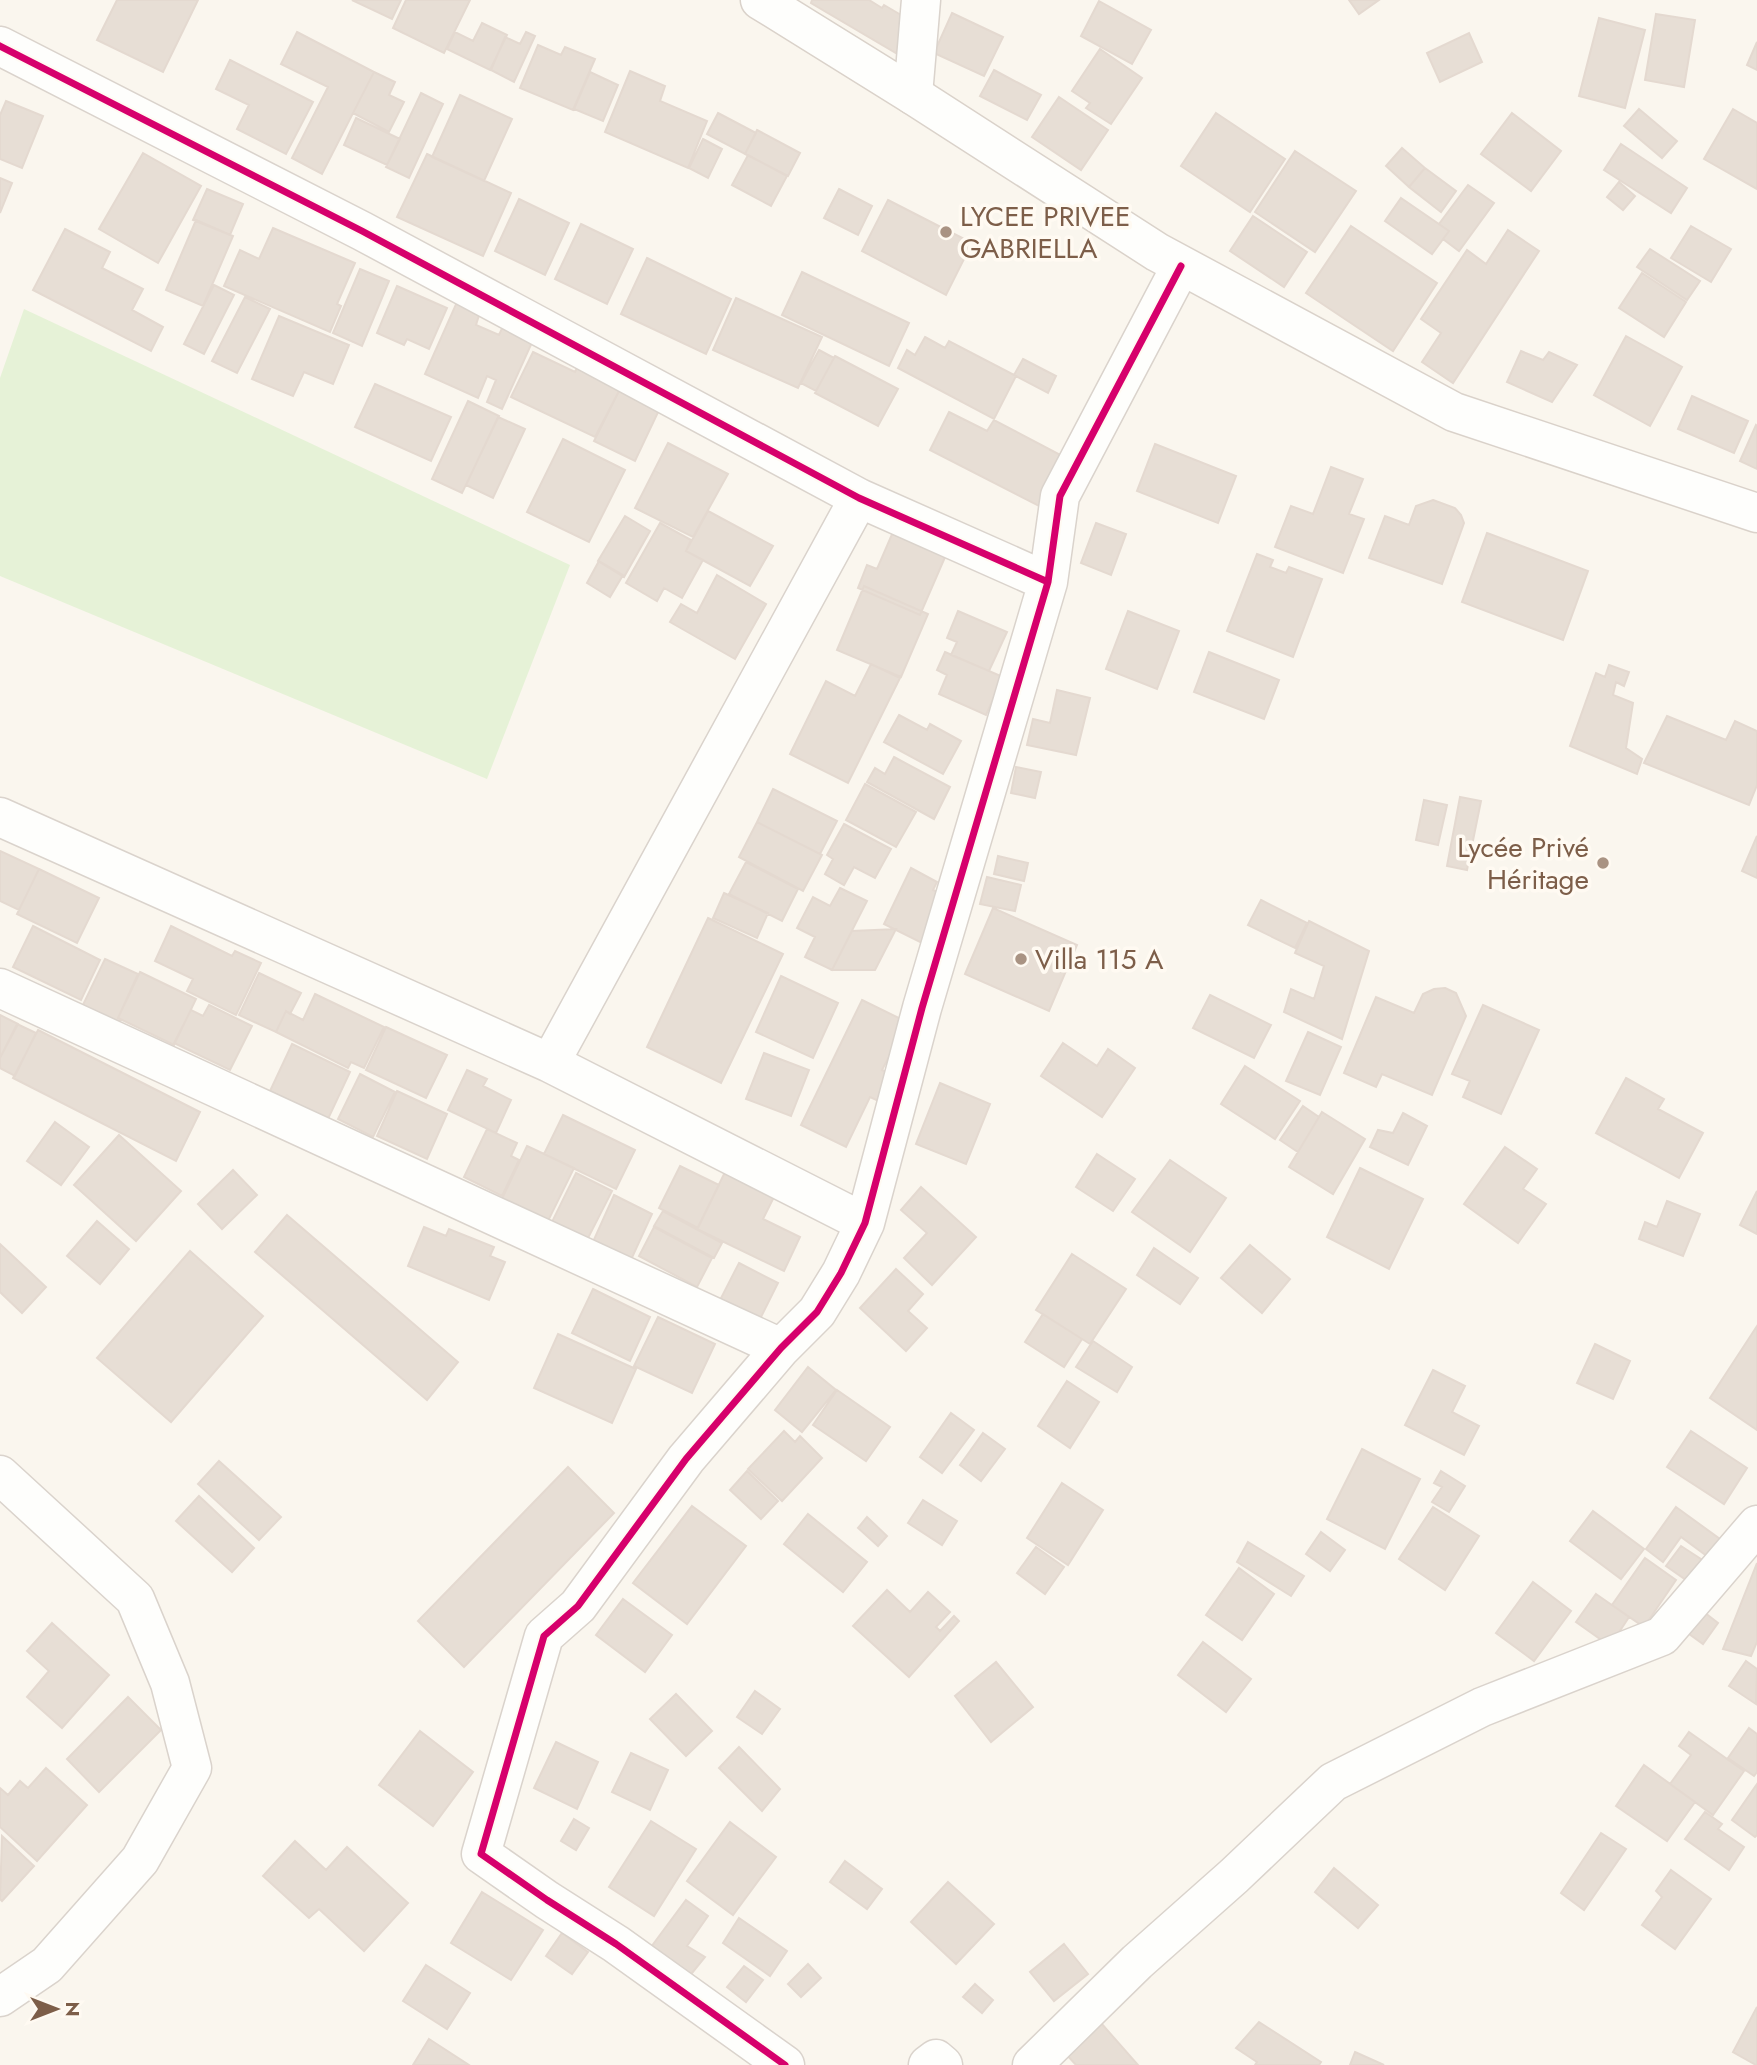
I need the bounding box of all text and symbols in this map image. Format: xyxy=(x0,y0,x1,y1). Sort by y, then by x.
place label: LYCEE PRIVEE GABRIELLA xyxy=(960,196,1131,269)
marker: LYCEE PRIVEE GABRIELLA xyxy=(938,224,954,240)
place label: Lycée Privé Héritage xyxy=(1457,827,1589,900)
marker: Lycée Privé Héritage xyxy=(1595,855,1611,871)
place label: Villa 115 A xyxy=(1035,939,1164,980)
marker: Villa 115 A xyxy=(1013,951,1029,967)
north arrow xyxy=(21,1974,91,2044)
text: N xyxy=(59,2001,86,2017)

